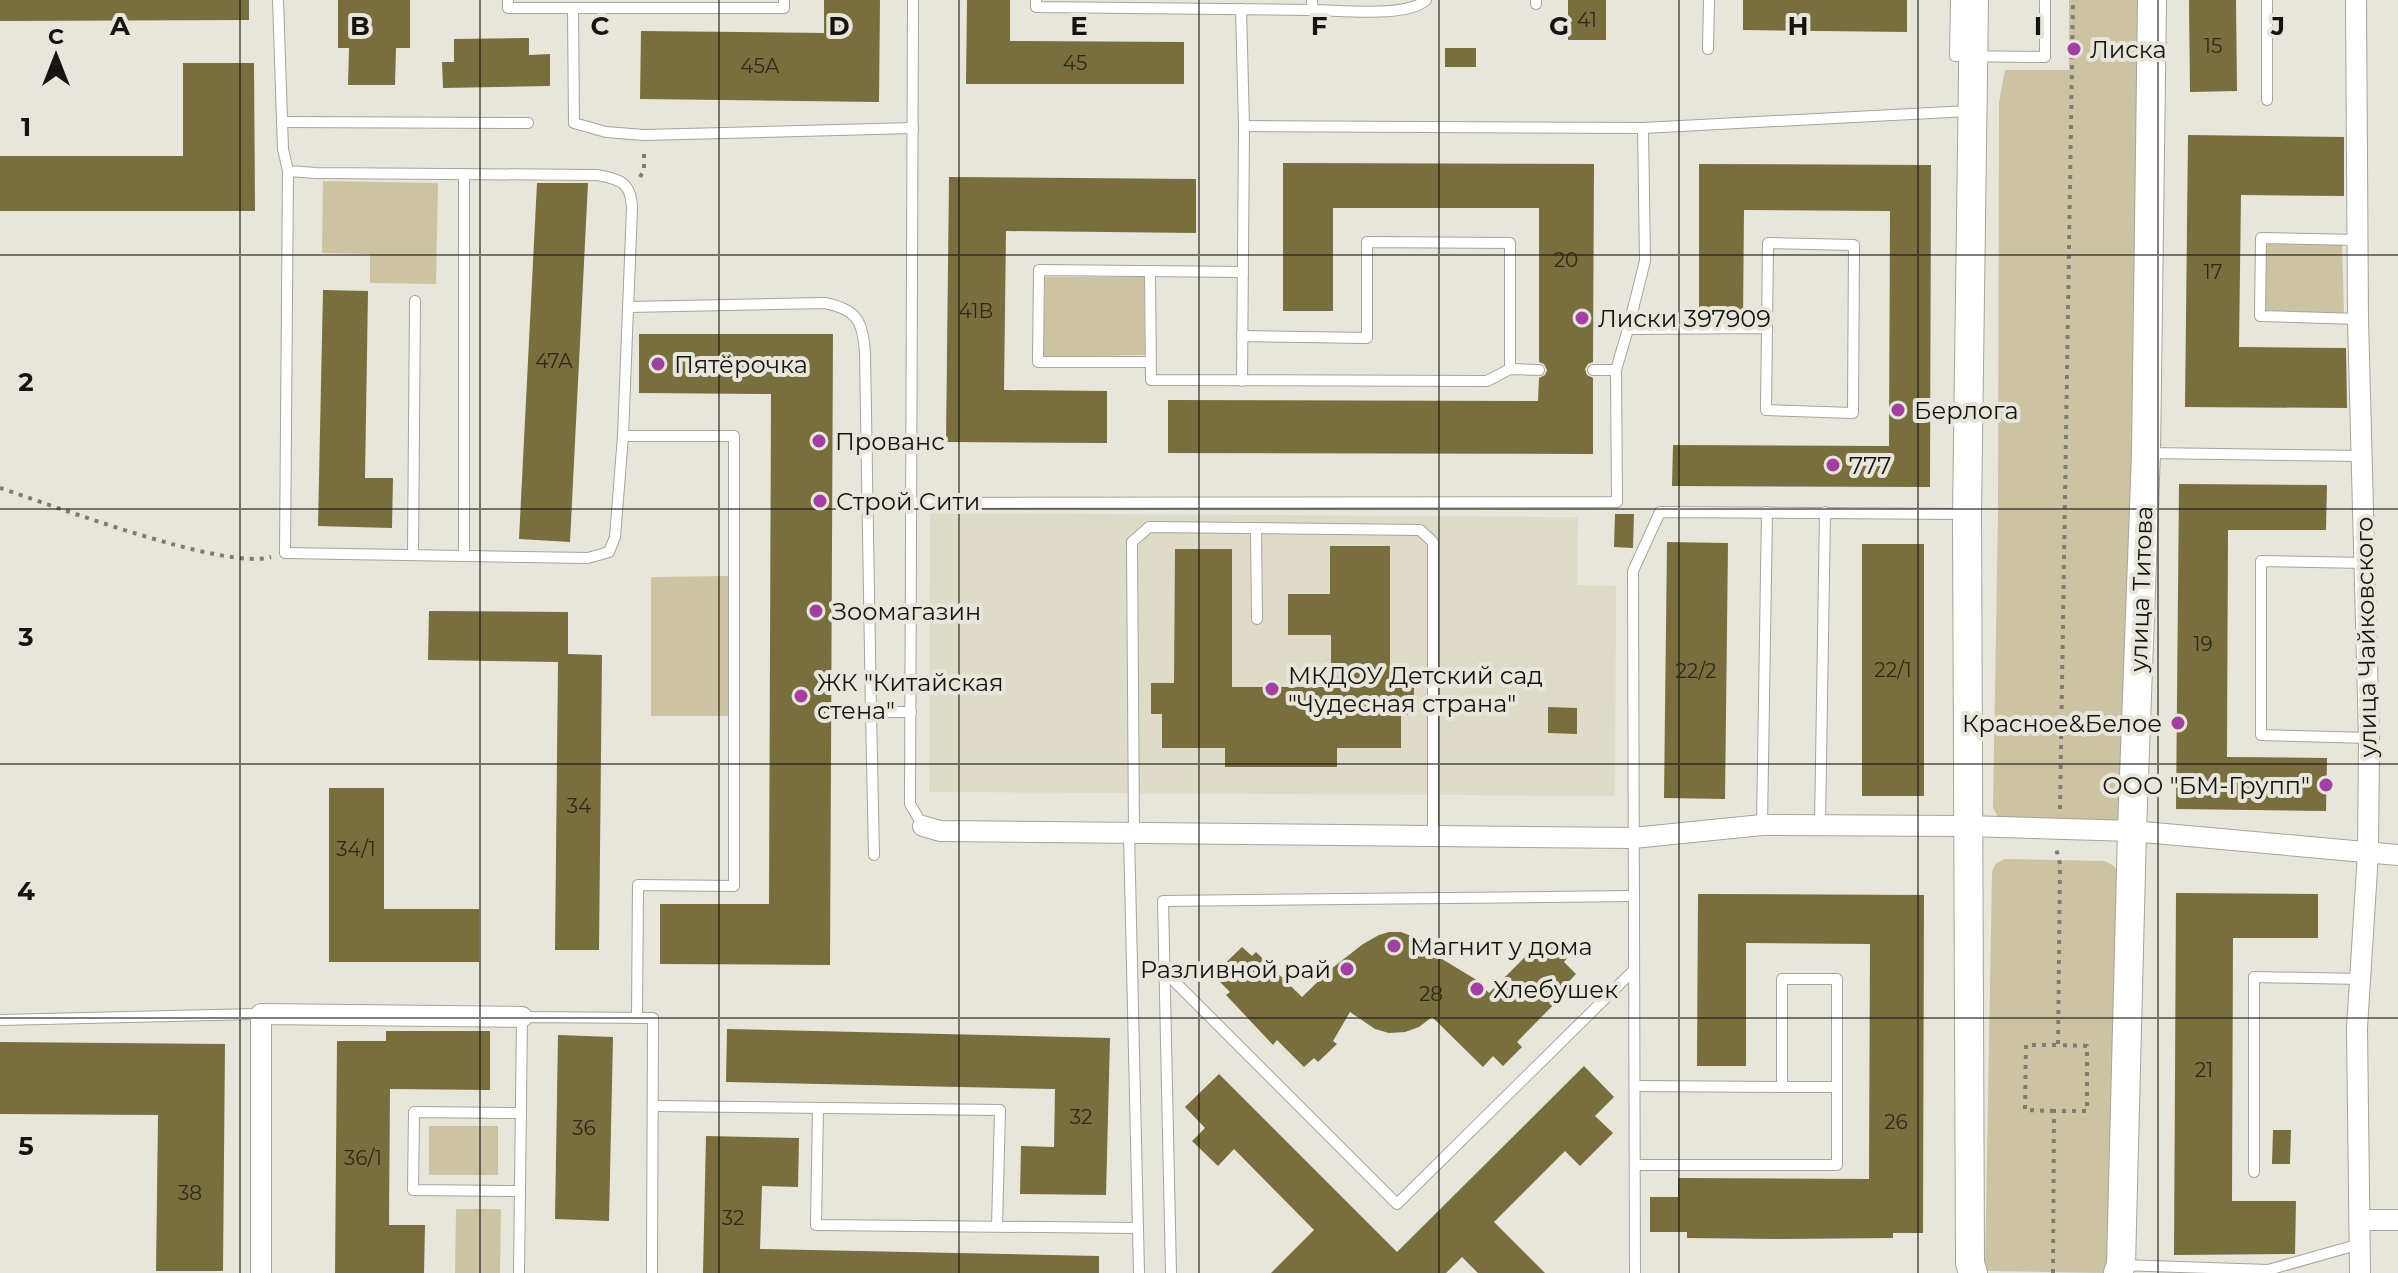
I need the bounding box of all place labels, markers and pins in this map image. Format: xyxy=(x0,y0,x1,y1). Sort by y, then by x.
place label: Лиска xyxy=(2090,35,2167,64)
marker: Лиска xyxy=(2065,40,2083,58)
place label: Лиски 397909 xyxy=(1598,304,1771,333)
marker: Лиски 397909 xyxy=(1573,309,1591,327)
place label: Пятёрочка xyxy=(674,350,808,379)
marker: Пятёрочка xyxy=(649,355,667,373)
place label: Берлога xyxy=(1914,396,2018,425)
marker: Берлога xyxy=(1889,401,1907,419)
place label: Прованс xyxy=(835,427,945,456)
marker: Прованс xyxy=(810,432,828,450)
place label: 777 xyxy=(1849,451,1891,480)
marker: 777 xyxy=(1824,456,1842,474)
place label: Строй Сити xyxy=(836,487,980,516)
marker: Строй Сити xyxy=(811,492,829,510)
place label: Зоомагазин xyxy=(832,597,981,626)
marker: Зоомагазин xyxy=(807,602,825,620)
place label: МКДОУ Детский сад "Чудесная страна" xyxy=(1288,661,1543,718)
place label: ЖК "Китайская стена" xyxy=(817,668,1004,725)
marker: МКДОУ Детский сад "Чудесная страна" xyxy=(1263,680,1281,698)
marker: ЖК "Китайская стена" xyxy=(792,687,810,705)
place label: Красное&Белое xyxy=(1962,709,2162,738)
marker: Красное&Белое xyxy=(2169,714,2187,732)
place label: ООО "БМ-Групп" xyxy=(2102,771,2310,800)
marker: ООО "БМ-Групп" xyxy=(2317,776,2335,794)
place label: Магнит у дома xyxy=(1410,932,1592,961)
marker: Магнит у дома xyxy=(1385,937,1403,955)
place label: Разливной рай xyxy=(1140,955,1331,984)
marker: Разливной рай xyxy=(1338,960,1356,978)
place label: Хлебушек xyxy=(1493,975,1618,1004)
marker: Хлебушек xyxy=(1468,980,1486,998)

